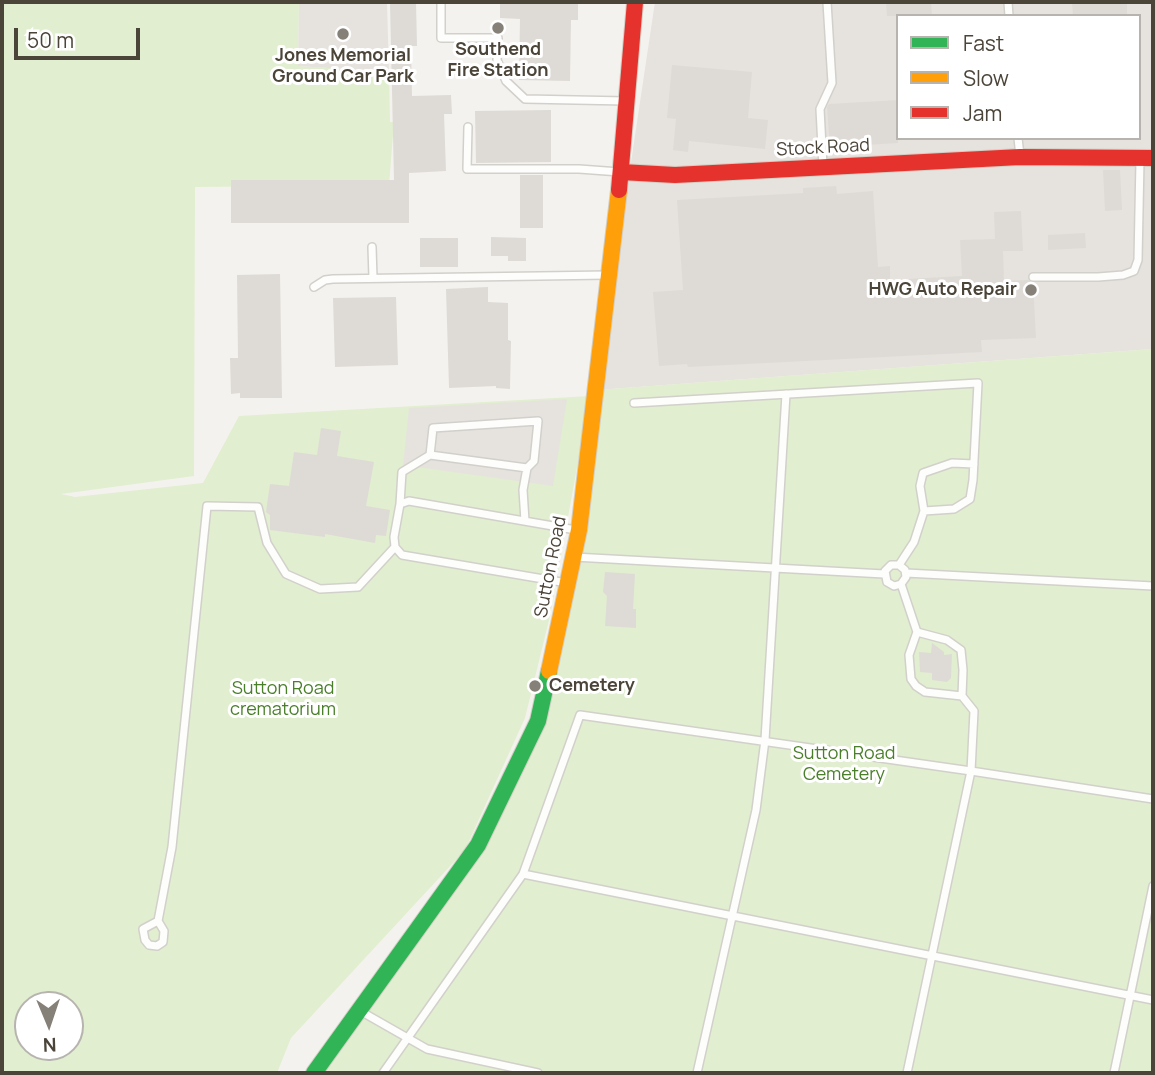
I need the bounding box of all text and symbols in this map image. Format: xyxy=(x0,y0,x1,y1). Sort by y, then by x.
scale bar xyxy=(18,14,144,58)
legend xyxy=(896,14,1141,140)
marker: Southend Fire Station xyxy=(490,20,506,36)
text: 50 m xyxy=(27,26,74,54)
marker: Jones Memorial Ground Car Park xyxy=(335,26,351,42)
text: Fast xyxy=(963,29,1004,57)
place label: Southend Fire Station xyxy=(447,39,549,82)
place label: Jones Memorial Ground Car Park xyxy=(272,45,414,88)
text: Slow xyxy=(963,64,1009,92)
text: Jam xyxy=(963,99,1002,127)
street label: Stock Road xyxy=(776,135,870,161)
place label: HWG Auto Repair xyxy=(869,279,1017,301)
marker: HWG Auto Repair xyxy=(1023,282,1039,298)
street label: Sutton Road xyxy=(531,515,571,619)
place label: Cemetery xyxy=(549,675,635,697)
park label: Sutton Road crematorium xyxy=(230,678,336,720)
marker: Cemetery xyxy=(527,678,543,694)
park label: Sutton Road Cemetery xyxy=(793,743,895,786)
north arrow xyxy=(14,991,84,1061)
text: N xyxy=(42,1032,57,1058)

